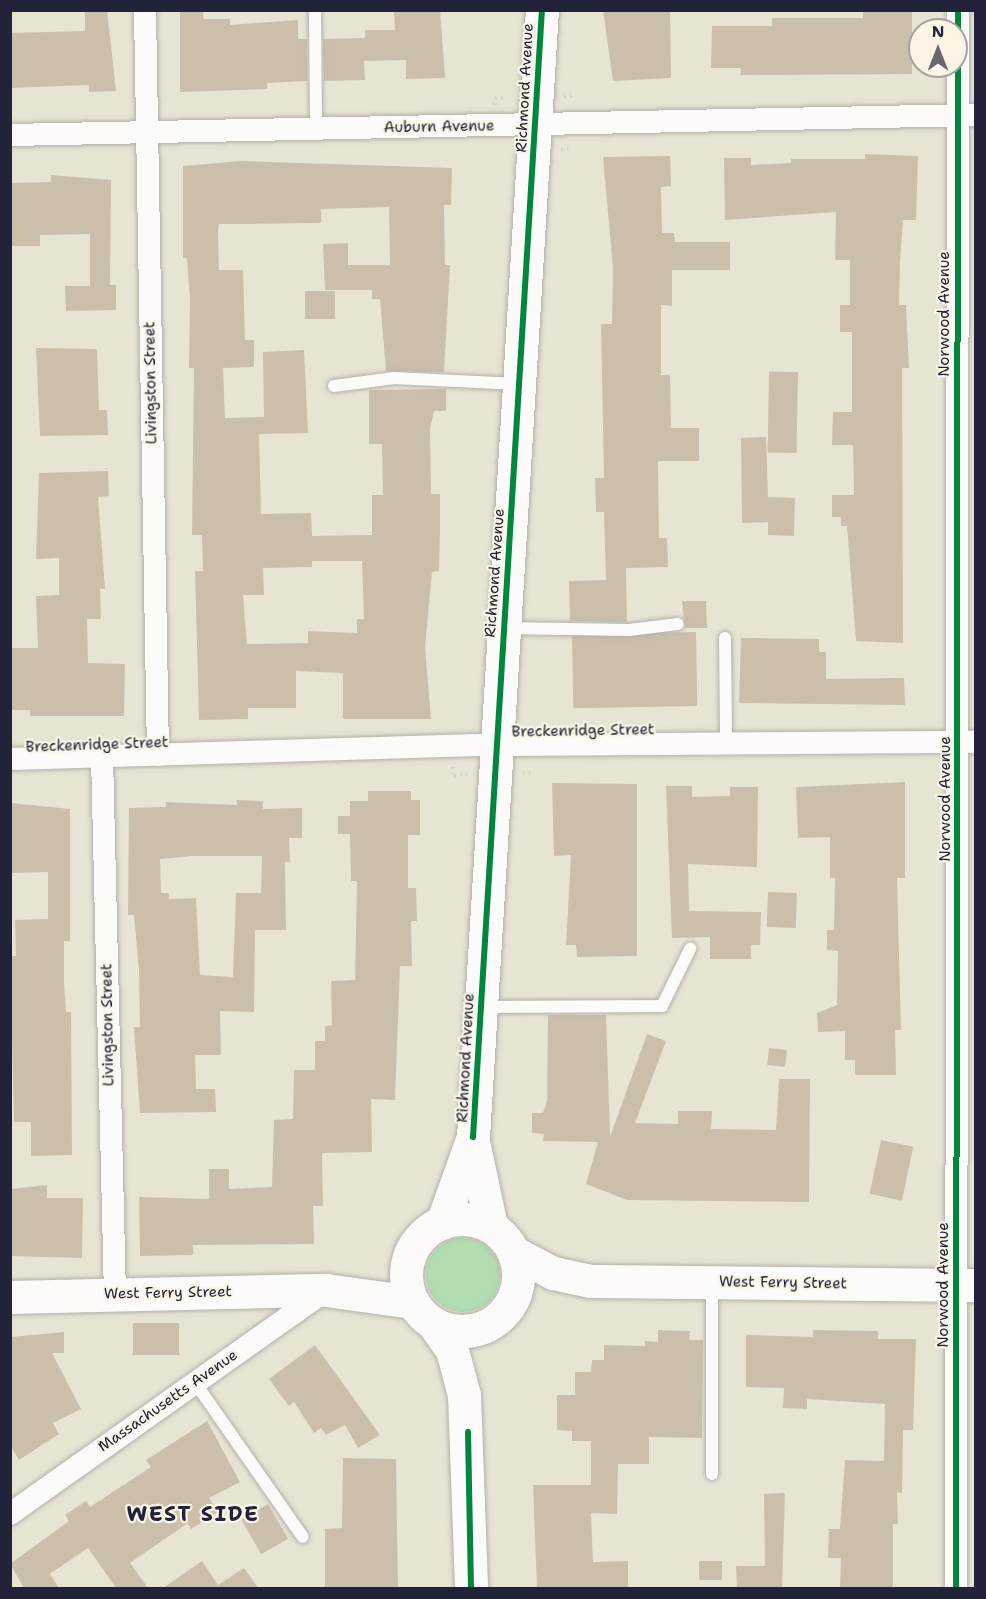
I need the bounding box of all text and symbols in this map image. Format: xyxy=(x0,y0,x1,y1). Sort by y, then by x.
north arrow xyxy=(908,18,968,78)
text: N xyxy=(932,21,944,42)
street label: Richmond Avenue xyxy=(513,23,537,153)
street label: Auburn Avenue xyxy=(384,117,494,137)
street label: Norwood Avenue xyxy=(936,251,954,377)
street label: Livingston Street xyxy=(141,321,161,445)
street label: Richmond Avenue xyxy=(482,508,508,638)
street label: Breckenridge Street xyxy=(511,721,655,741)
street label: Breckenridge Street xyxy=(25,734,169,756)
street label: Norwood Avenue xyxy=(937,736,955,862)
street label: Livingston Street xyxy=(98,963,118,1087)
street label: Richmond Avenue xyxy=(454,993,478,1123)
street label: Norwood Avenue xyxy=(935,1222,953,1348)
street label: West Ferry Street xyxy=(719,1273,847,1293)
street label: West Ferry Street xyxy=(104,1283,232,1303)
street label: Massachusetts Avenue xyxy=(95,1346,241,1456)
district label: WEST SIDE xyxy=(127,1501,259,1527)

